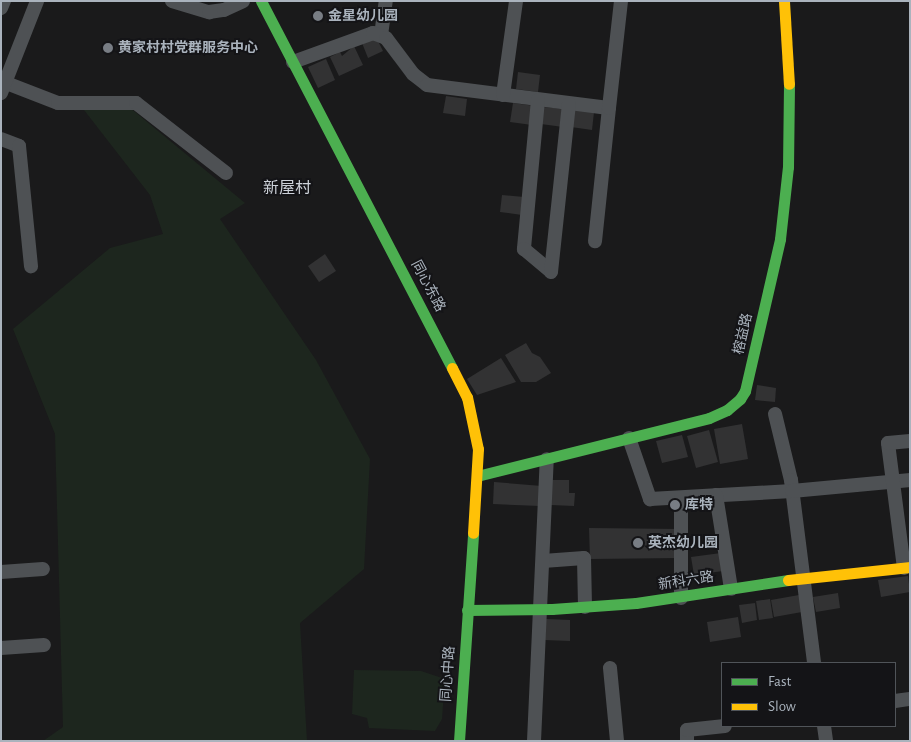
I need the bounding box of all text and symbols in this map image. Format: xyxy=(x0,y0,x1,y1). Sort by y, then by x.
place label: 金星幼儿园 xyxy=(328,8,398,24)
marker: 金星幼儿园 xyxy=(312,10,324,22)
place label: 黄家村村党群服务中心 xyxy=(118,40,258,56)
marker: 黄家村村党群服务中心 xyxy=(102,42,114,54)
district label: 新屋村 xyxy=(263,178,311,198)
street label: 同心东路 xyxy=(407,257,449,315)
street label: 榕益路 xyxy=(730,312,756,356)
place label: 库特 xyxy=(685,497,713,513)
marker: 库特 xyxy=(669,499,681,511)
place label: 英杰幼儿园 xyxy=(648,535,718,551)
marker: 英杰幼儿园 xyxy=(632,537,644,549)
street label: 新科六路 xyxy=(657,568,715,594)
street label: 同心中路 xyxy=(438,645,458,703)
legend xyxy=(721,662,896,727)
text: Fast xyxy=(768,674,791,689)
text: Slow xyxy=(768,699,796,714)

